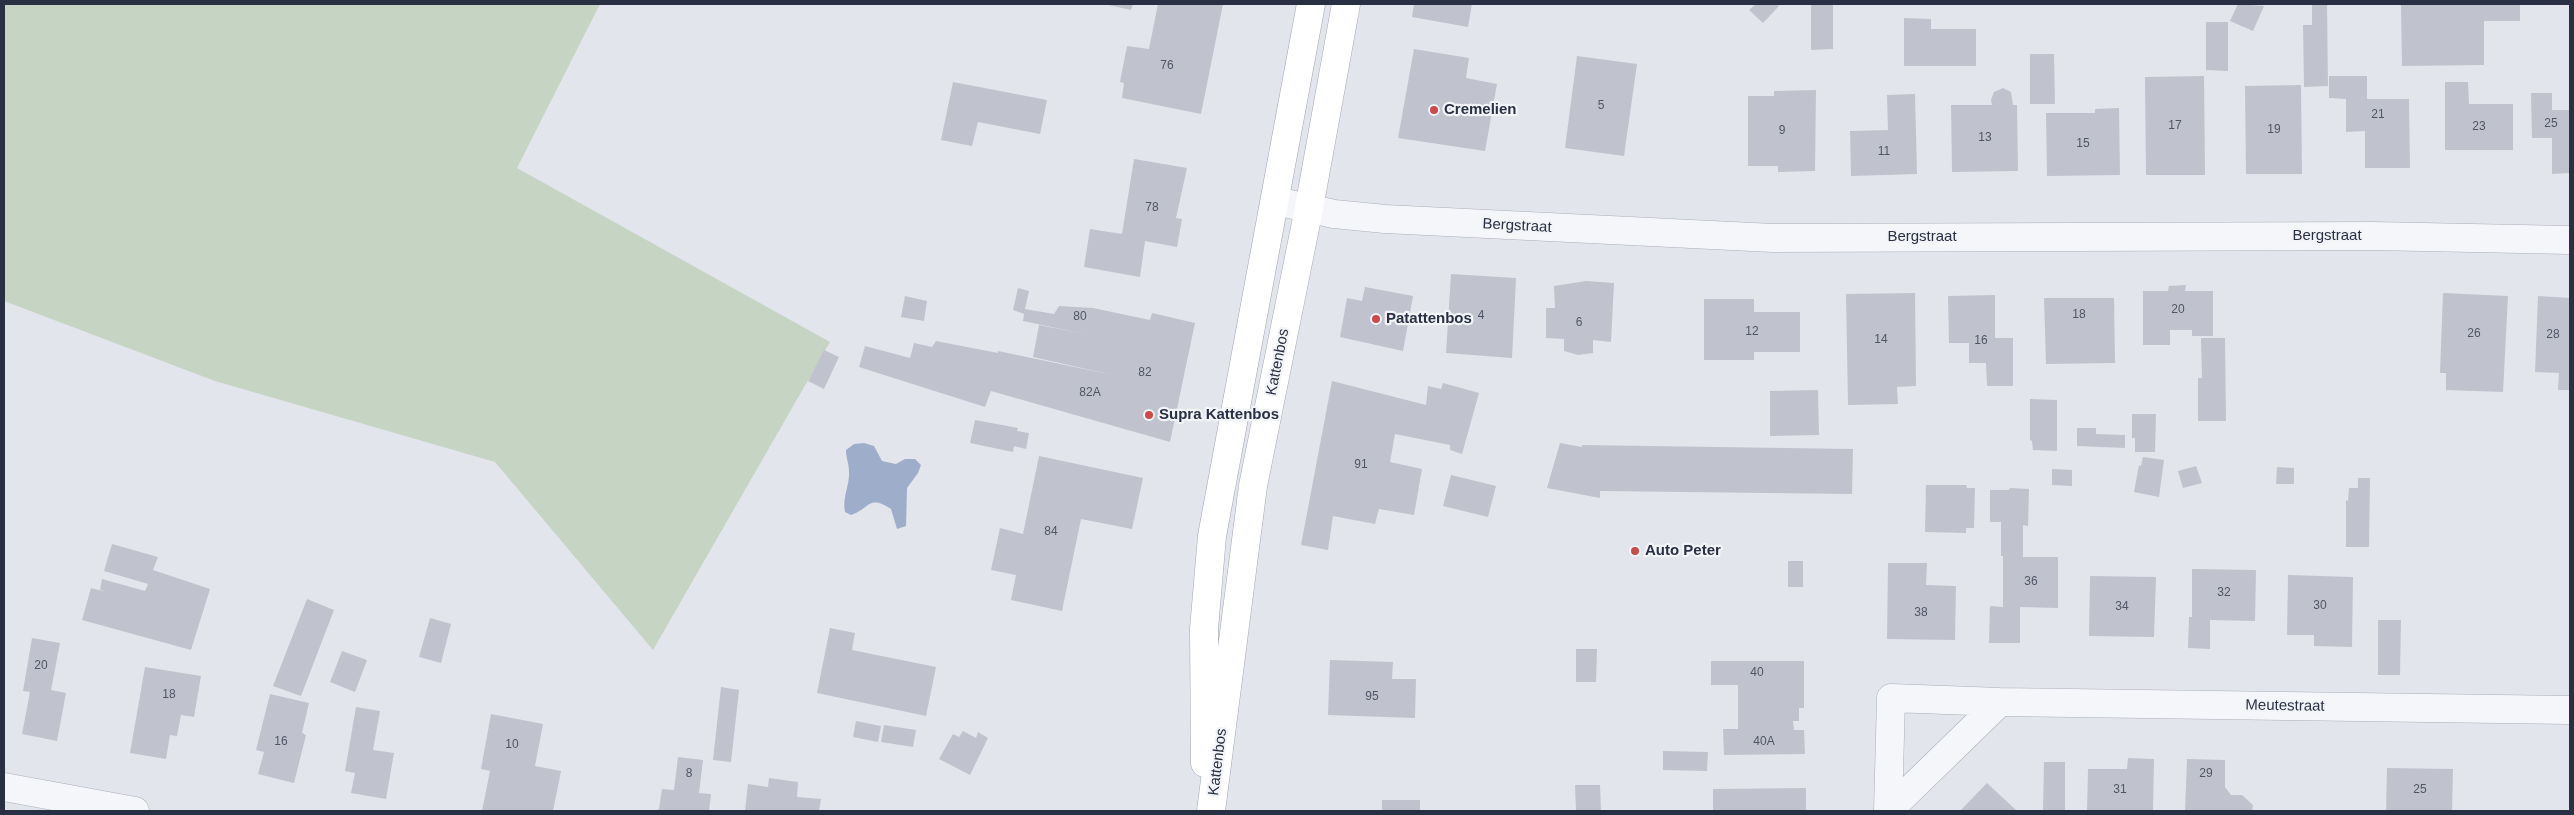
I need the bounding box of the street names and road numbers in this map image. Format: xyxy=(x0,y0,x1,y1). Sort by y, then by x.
street label: Bergstraat xyxy=(1482,215,1552,237)
street label: Bergstraat xyxy=(2292,227,2362,245)
street label: Bergstraat xyxy=(1887,228,1957,246)
street label: Kattenbos xyxy=(1263,327,1293,397)
street label: Meutestraat xyxy=(2245,696,2325,716)
street label: Kattenbos xyxy=(1205,727,1231,797)

